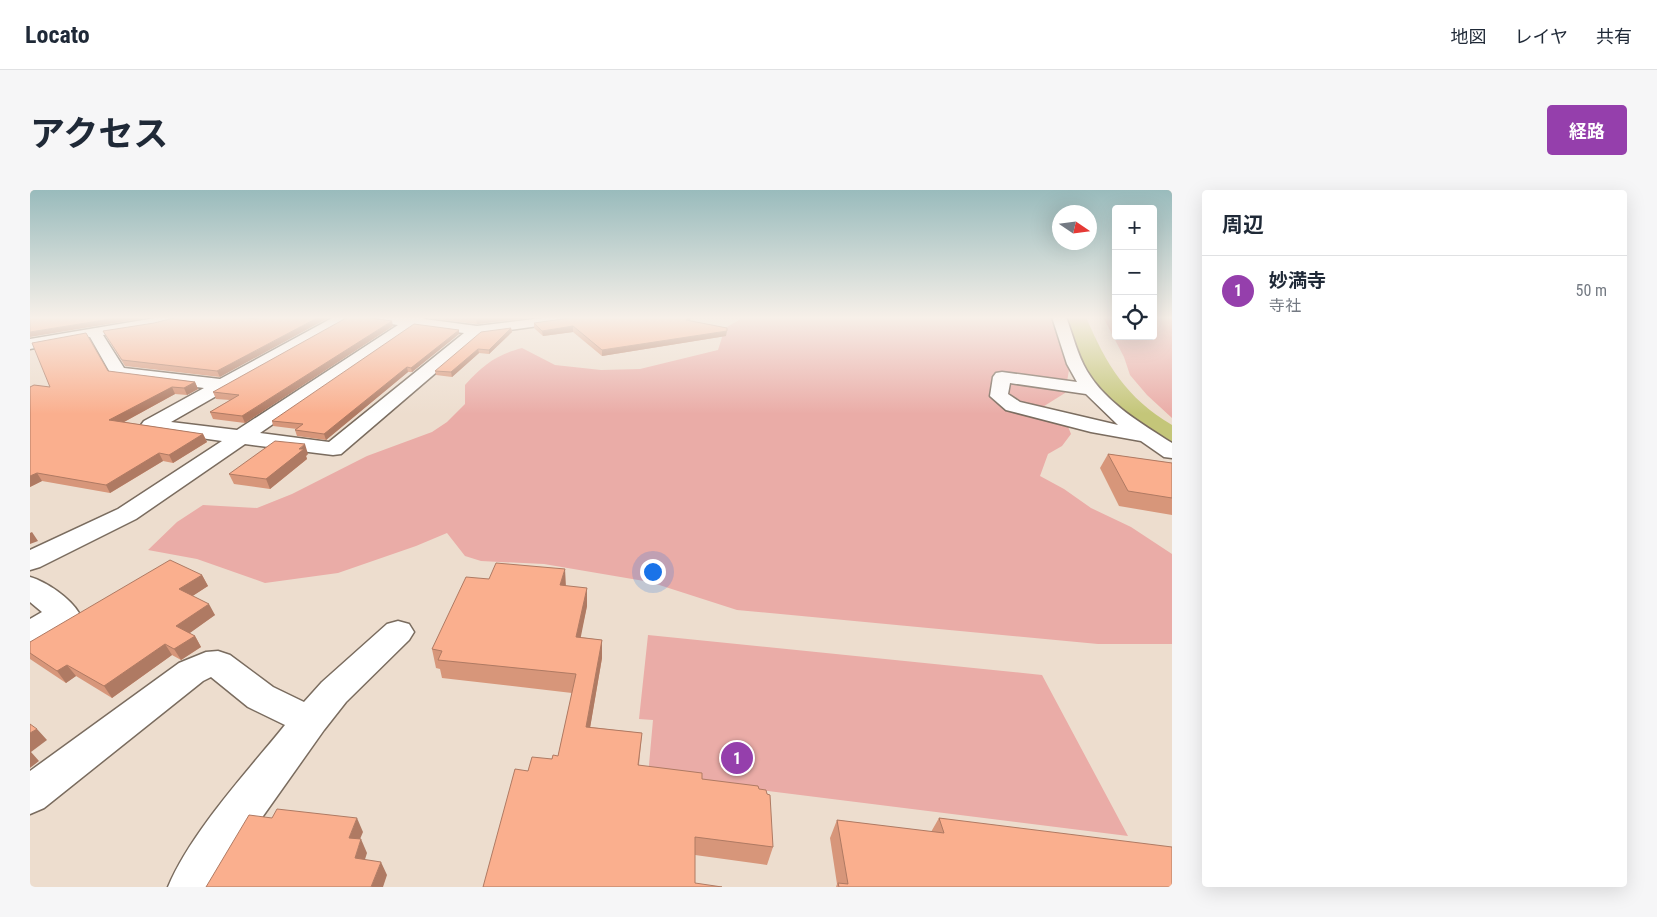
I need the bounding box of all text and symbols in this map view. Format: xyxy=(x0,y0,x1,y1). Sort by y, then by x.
text: Locato xyxy=(25,21,90,49)
text: 地図 xyxy=(1451,26,1487,47)
text: レイヤ xyxy=(1515,26,1568,47)
text: 共有 xyxy=(1596,26,1632,47)
button: 経路 xyxy=(1547,105,1627,155)
text: アクセス xyxy=(30,114,168,155)
north arrow xyxy=(1052,205,1097,250)
map controls xyxy=(1112,205,1157,340)
button: + xyxy=(1112,205,1157,250)
text: 周辺 xyxy=(1222,213,1264,237)
button: − xyxy=(1112,250,1157,295)
text: 妙満寺 xyxy=(1269,269,1326,292)
text: 1 xyxy=(1234,281,1242,300)
text: 50 m xyxy=(1575,281,1607,300)
button: locate xyxy=(1112,295,1157,340)
text: 寺社 xyxy=(1269,296,1301,315)
your location xyxy=(640,559,666,585)
pin: 1 xyxy=(721,739,753,777)

